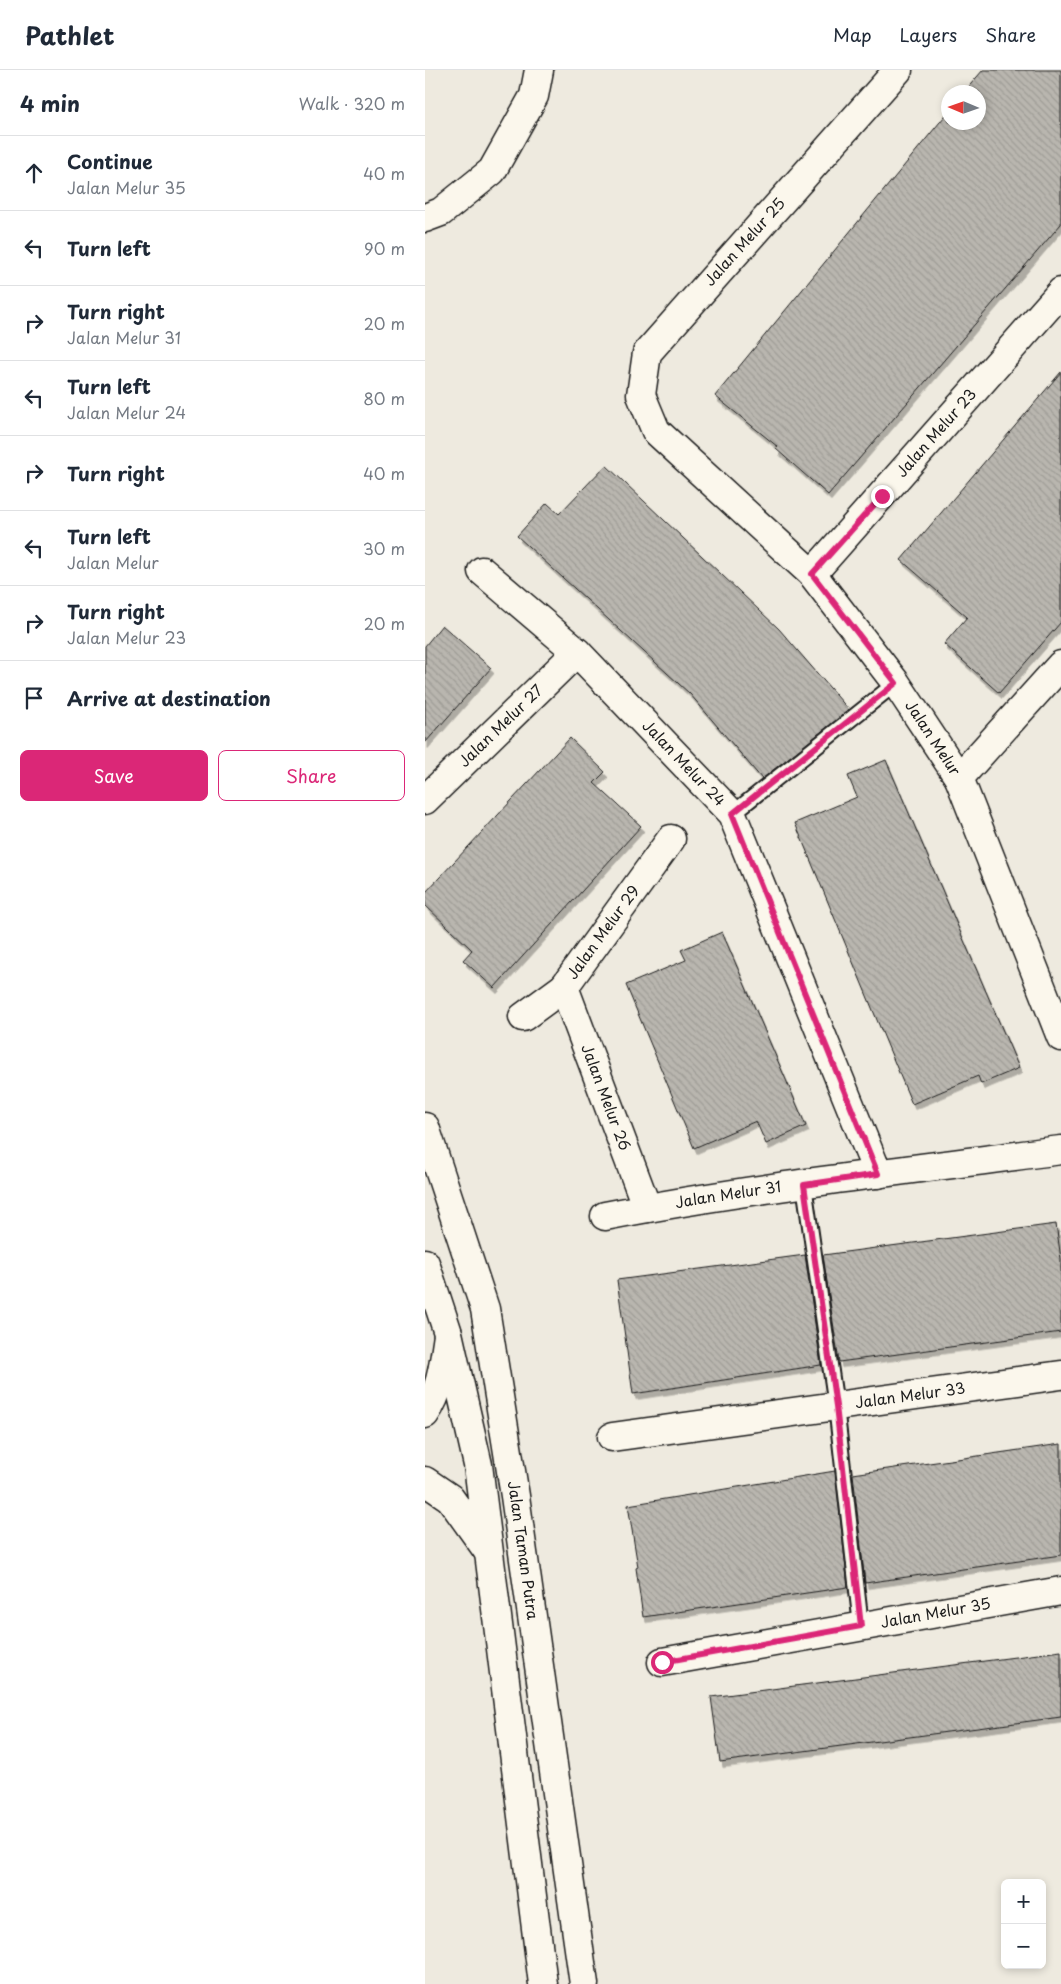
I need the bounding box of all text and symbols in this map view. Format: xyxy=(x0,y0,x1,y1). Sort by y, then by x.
text: Pathlet xyxy=(25,17,115,53)
text: Map xyxy=(833,21,872,48)
text: Layers xyxy=(900,21,957,48)
text: Share xyxy=(985,21,1036,48)
north arrow xyxy=(941,85,986,130)
text: 4 min xyxy=(20,87,80,119)
text: Walk · 320 m xyxy=(299,91,405,115)
text: Continue xyxy=(67,147,153,175)
icon: ahead xyxy=(20,159,48,187)
text: 40 m xyxy=(363,161,405,185)
text: Jalan Melur 35 xyxy=(67,175,186,199)
street label: Jalan Melur 25 xyxy=(698,192,790,290)
icon: left xyxy=(20,234,48,262)
text: Turn left xyxy=(67,234,151,262)
text: 90 m xyxy=(364,236,405,260)
text: Turn right xyxy=(67,297,165,325)
icon: right xyxy=(20,309,48,337)
text: 20 m xyxy=(364,311,405,335)
text: Jalan Melur 31 xyxy=(67,325,181,349)
text: Turn left xyxy=(67,372,151,400)
street label: Jalan Melur 23 xyxy=(890,383,981,482)
icon: left xyxy=(20,384,48,412)
text: 80 m xyxy=(363,386,405,410)
text: Jalan Melur 24 xyxy=(67,400,186,424)
icon: right xyxy=(20,459,48,487)
text: Turn right xyxy=(67,459,165,487)
text: 40 m xyxy=(363,461,405,485)
route end xyxy=(871,485,894,508)
text: Turn left xyxy=(67,522,151,550)
icon: left xyxy=(20,534,48,562)
text: 30 m xyxy=(363,536,405,560)
text: Jalan Melur xyxy=(67,550,159,574)
text: Turn right xyxy=(67,597,165,625)
icon: right xyxy=(20,609,48,637)
text: 20 m xyxy=(364,611,405,635)
text: Jalan Melur 23 xyxy=(67,625,186,649)
street label: Jalan Melur 27 xyxy=(452,678,548,772)
icon: arrive xyxy=(20,684,48,712)
text: Arrive at destination xyxy=(67,684,271,712)
street label: Jalan Melur xyxy=(900,695,967,779)
street label: Jalan Melur 24 xyxy=(638,714,732,811)
button: Save xyxy=(20,750,208,801)
button: Share xyxy=(218,750,405,801)
street label: Jalan Melur 29 xyxy=(560,880,644,983)
street label: Jalan Melur 26 xyxy=(576,1040,637,1153)
street label: Jalan Melur 31 xyxy=(673,1174,782,1213)
street label: Jalan Melur 33 xyxy=(853,1375,967,1413)
street label: Jalan Taman Putra xyxy=(503,1479,545,1622)
street label: Jalan Melur 35 xyxy=(879,1591,992,1633)
route start xyxy=(651,1651,674,1674)
map controls xyxy=(1001,1879,1046,1969)
button: + xyxy=(1001,1879,1046,1924)
button: − xyxy=(1001,1924,1046,1969)

